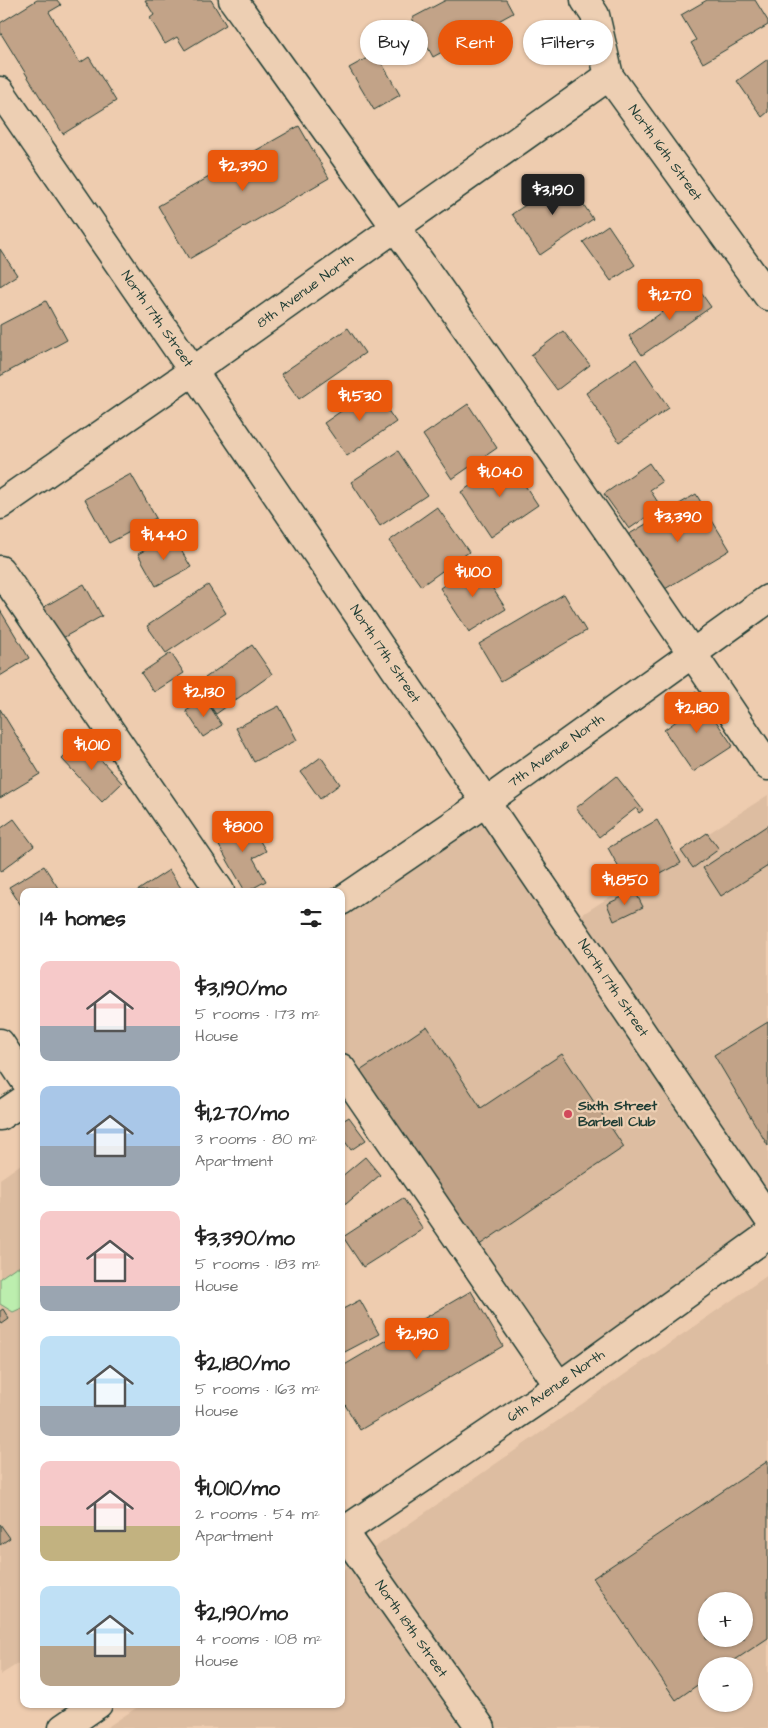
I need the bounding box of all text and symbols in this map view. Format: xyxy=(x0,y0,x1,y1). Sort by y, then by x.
chip: Buy xyxy=(360,20,428,65)
chip: Rent xyxy=(438,20,513,65)
chip: Filters xyxy=(523,20,613,65)
street label: North 16th Street xyxy=(623,101,707,205)
pin: $2,390 xyxy=(202,150,284,192)
text: $2,390 xyxy=(219,155,267,177)
pin: $3,190 xyxy=(512,174,594,216)
text: $3,190 xyxy=(532,179,574,201)
street label: 8th Avenue North xyxy=(252,249,358,333)
street label: North 17th Street xyxy=(116,266,198,372)
pin: $1,270 xyxy=(629,278,711,321)
text: $1,270 xyxy=(649,284,691,306)
pin: $1,530 xyxy=(319,380,401,422)
text: $1,530 xyxy=(338,385,382,407)
pin: $1,040 xyxy=(459,456,541,498)
text: $1,040 xyxy=(478,461,522,483)
pin: $3,390 xyxy=(637,500,719,543)
text: $3,390 xyxy=(654,506,702,528)
pin: $1,440 xyxy=(123,518,205,561)
text: $1,440 xyxy=(141,524,187,546)
pin: $1,100 xyxy=(432,556,514,598)
text: $1,100 xyxy=(455,561,491,583)
street label: North 17th Street xyxy=(345,601,425,707)
pin: $2,130 xyxy=(163,676,245,718)
text: $2,130 xyxy=(183,681,225,703)
pin: $2,180 xyxy=(656,692,738,734)
text: $2,180 xyxy=(675,697,719,719)
street label: 7th Avenue North xyxy=(504,709,608,793)
pin: $1,010 xyxy=(51,728,133,771)
text: $1,010 xyxy=(74,734,110,756)
pin: $800 xyxy=(213,810,273,853)
text: $800 xyxy=(223,816,263,838)
pin: $1,850 xyxy=(584,864,666,906)
text: $1,850 xyxy=(602,869,648,891)
text: 14 homes xyxy=(40,904,126,933)
icon: filters xyxy=(297,904,325,932)
street label: North 17th Street xyxy=(573,935,653,1041)
text: $3,190/mo xyxy=(195,974,287,1003)
icon: home xyxy=(80,981,140,1041)
text: 5 rooms · 173 m² xyxy=(195,1003,320,1025)
text: House xyxy=(195,1025,239,1047)
place label: Sixth Street Barbell Club xyxy=(577,1096,657,1132)
text: $1,270/mo xyxy=(195,1099,289,1128)
icon: home xyxy=(80,1106,140,1166)
marker: Sixth Street Barbell Club xyxy=(562,1108,574,1120)
text: 3 rooms · 80 m² xyxy=(195,1128,317,1150)
text: Apartment xyxy=(195,1150,273,1172)
text: $3,390/mo xyxy=(195,1224,295,1253)
icon: home xyxy=(80,1231,140,1291)
text: 5 rooms · 183 m² xyxy=(195,1253,321,1275)
text: House xyxy=(195,1275,239,1297)
pin: $2,190 xyxy=(376,1318,458,1360)
text: $2,190 xyxy=(396,1323,438,1345)
street label: 6th Avenue North xyxy=(503,1345,609,1427)
text: $2,180/mo xyxy=(195,1349,290,1378)
icon: home xyxy=(80,1356,140,1416)
text: 5 rooms · 163 m² xyxy=(195,1378,320,1400)
text: House xyxy=(195,1400,239,1422)
text: $1,010/mo xyxy=(195,1474,280,1503)
icon: home xyxy=(80,1481,140,1541)
text: 2 rooms · 54 m² xyxy=(195,1503,320,1525)
text: Apartment xyxy=(195,1525,273,1547)
street label: North 18th Street xyxy=(370,1576,452,1682)
map controls xyxy=(698,1592,753,1712)
button: + xyxy=(698,1592,753,1647)
text: $2,190/mo xyxy=(195,1599,288,1628)
icon: home xyxy=(80,1606,140,1666)
text: 4 rooms · 108 m² xyxy=(195,1628,322,1650)
text: House xyxy=(195,1650,239,1672)
button: − xyxy=(698,1657,753,1712)

